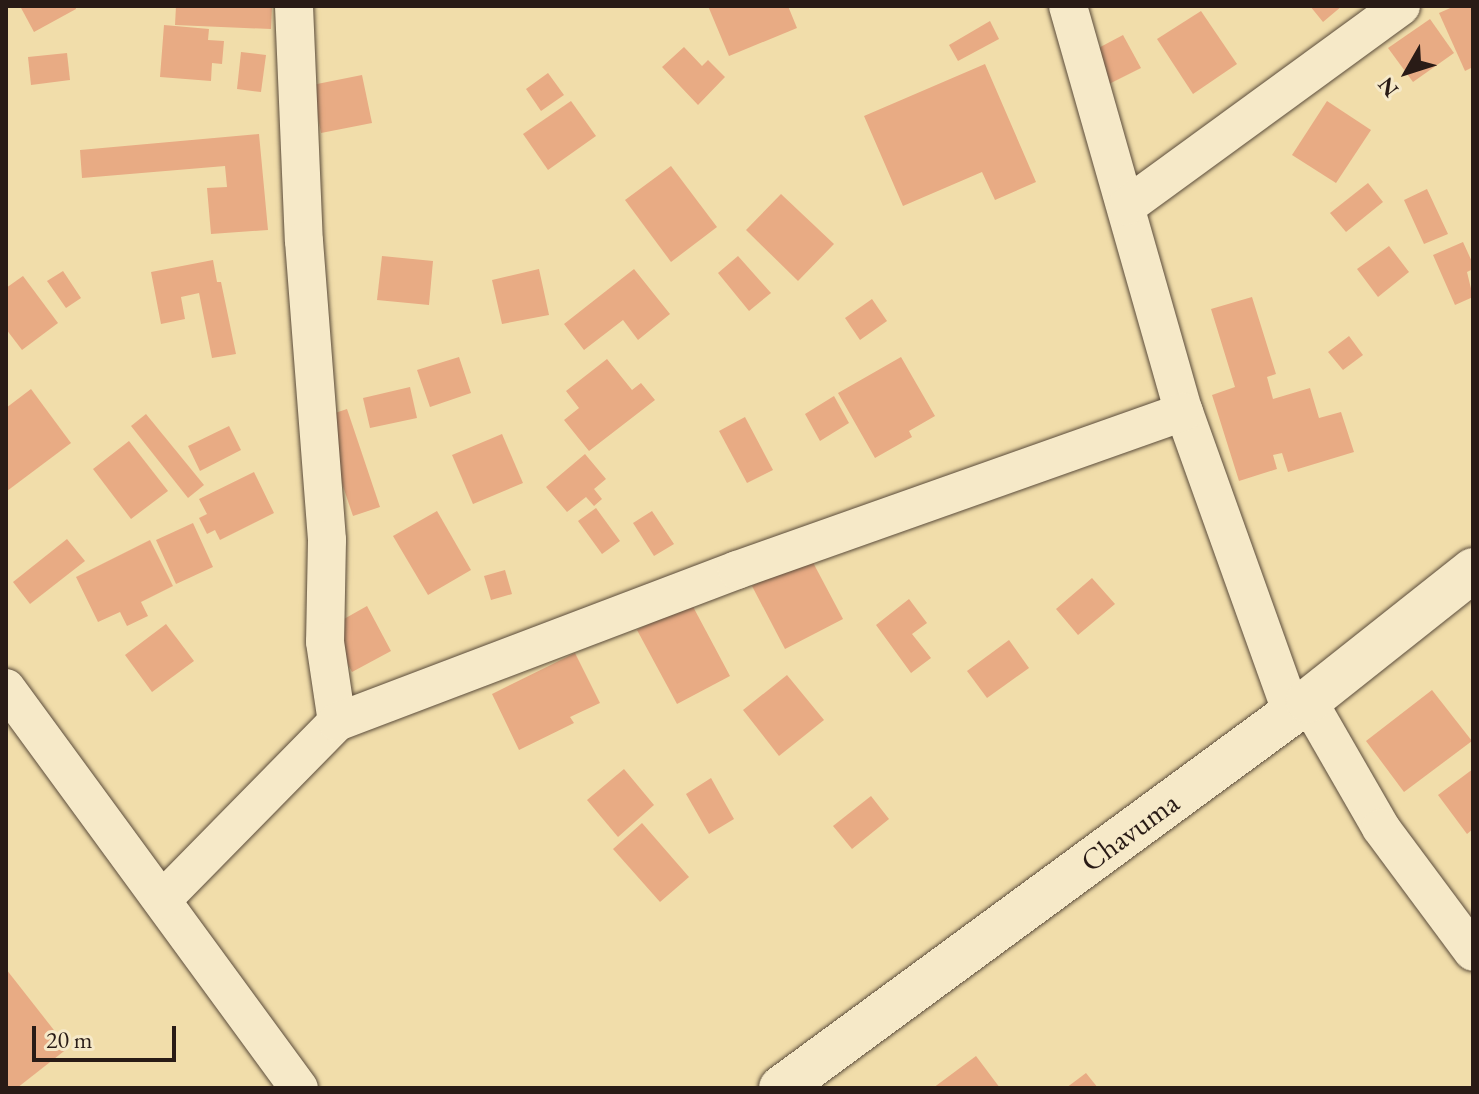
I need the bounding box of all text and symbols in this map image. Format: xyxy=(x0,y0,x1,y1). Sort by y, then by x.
north arrow xyxy=(1367,32,1447,112)
text: N xyxy=(1371,71,1405,103)
street label: Chavuma xyxy=(1074,784,1186,880)
scale bar xyxy=(36,1010,180,1060)
text: 20 m xyxy=(46,1024,93,1055)

